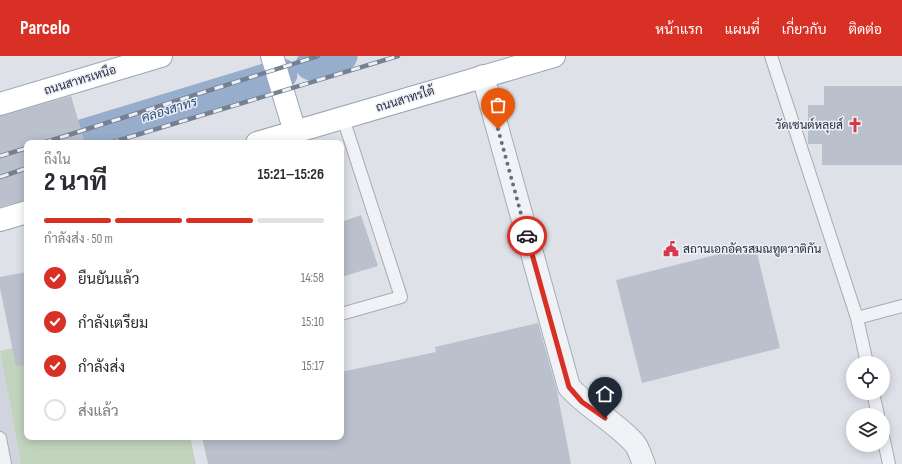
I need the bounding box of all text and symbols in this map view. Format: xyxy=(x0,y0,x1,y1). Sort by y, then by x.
text: Parcelo xyxy=(20,17,70,40)
text: หน้าแรก xyxy=(655,21,703,38)
text: แผนที่ xyxy=(725,21,760,38)
text: เกี่ยวกับ xyxy=(782,21,826,38)
text: ติดต่อ xyxy=(848,21,882,38)
street label: ถนนสาทรเหนือ xyxy=(42,62,118,99)
street label: ถนนสาทรใต้ xyxy=(374,82,437,116)
pin xyxy=(481,88,515,129)
water label: คลองสาทร xyxy=(139,94,200,126)
icon: bag xyxy=(487,94,509,116)
church icon: วัดเซนต์หลุยส์ xyxy=(846,116,864,134)
place label: วัดเซนต์หลุยส์ xyxy=(775,117,843,134)
text: ถึงใน xyxy=(44,152,71,168)
text: 15:21–15:26 xyxy=(258,165,324,184)
text: 2 นาที xyxy=(44,167,107,198)
courier xyxy=(507,216,547,256)
icon: car xyxy=(516,225,538,247)
text: กำลังส่ง · 50 m xyxy=(44,231,113,247)
public building icon: สถานเอกอัครสมณทูตวาติกัน xyxy=(662,240,680,258)
place label: สถานเอกอัครสมณทูตวาติกัน xyxy=(683,242,822,257)
icon: check xyxy=(44,267,66,289)
text: ยืนยันแล้ว xyxy=(78,270,139,289)
text: 14:58 xyxy=(301,270,324,286)
icon: check xyxy=(44,311,66,333)
text: กำลังเตรียม xyxy=(78,314,148,333)
text: 15:10 xyxy=(301,314,324,330)
icon: check xyxy=(44,355,66,377)
map controls xyxy=(846,356,890,452)
button: locate xyxy=(846,356,890,400)
text: กำลังส่ง xyxy=(78,358,125,377)
text: 15:17 xyxy=(302,358,324,374)
pin xyxy=(588,377,622,418)
icon: home xyxy=(594,383,616,405)
text: ส่งแล้ว xyxy=(78,402,119,421)
button: layers xyxy=(846,408,890,452)

